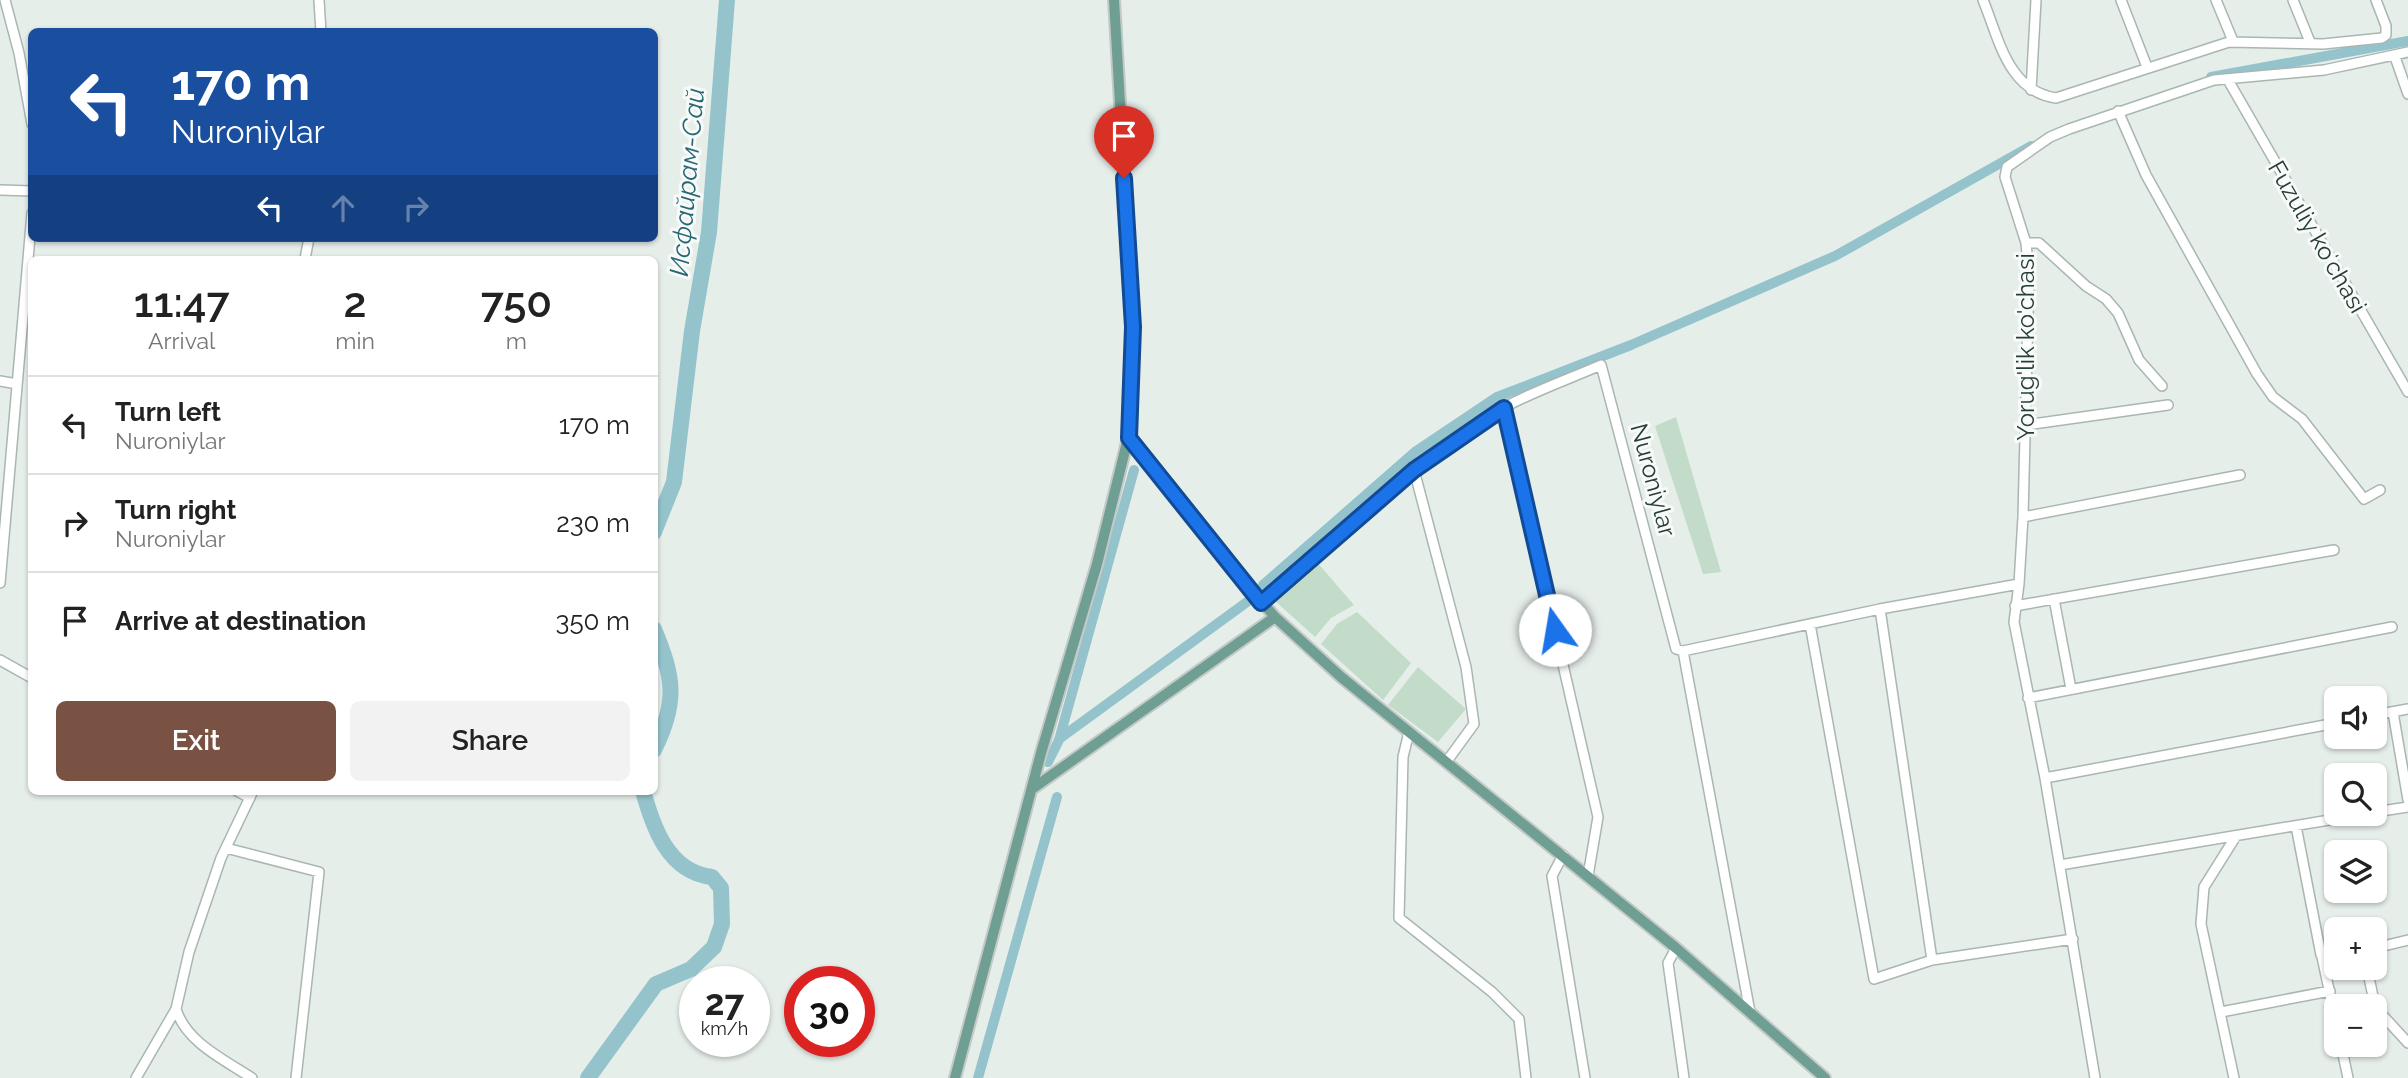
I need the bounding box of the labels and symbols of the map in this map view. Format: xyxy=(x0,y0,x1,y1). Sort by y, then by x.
water label: Исфайрам-Сай xyxy=(664,86,710,277)
pin xyxy=(1094,106,1154,178)
street label: Fuzuliy koʻchasi xyxy=(2262,155,2373,318)
street label: Yorug'lik ko'chasi xyxy=(2011,253,2040,441)
street label: Nuroniylar xyxy=(1625,420,1683,540)
position arrow xyxy=(1518,593,1592,667)
speed limit sign: 30 xyxy=(784,966,875,1057)

